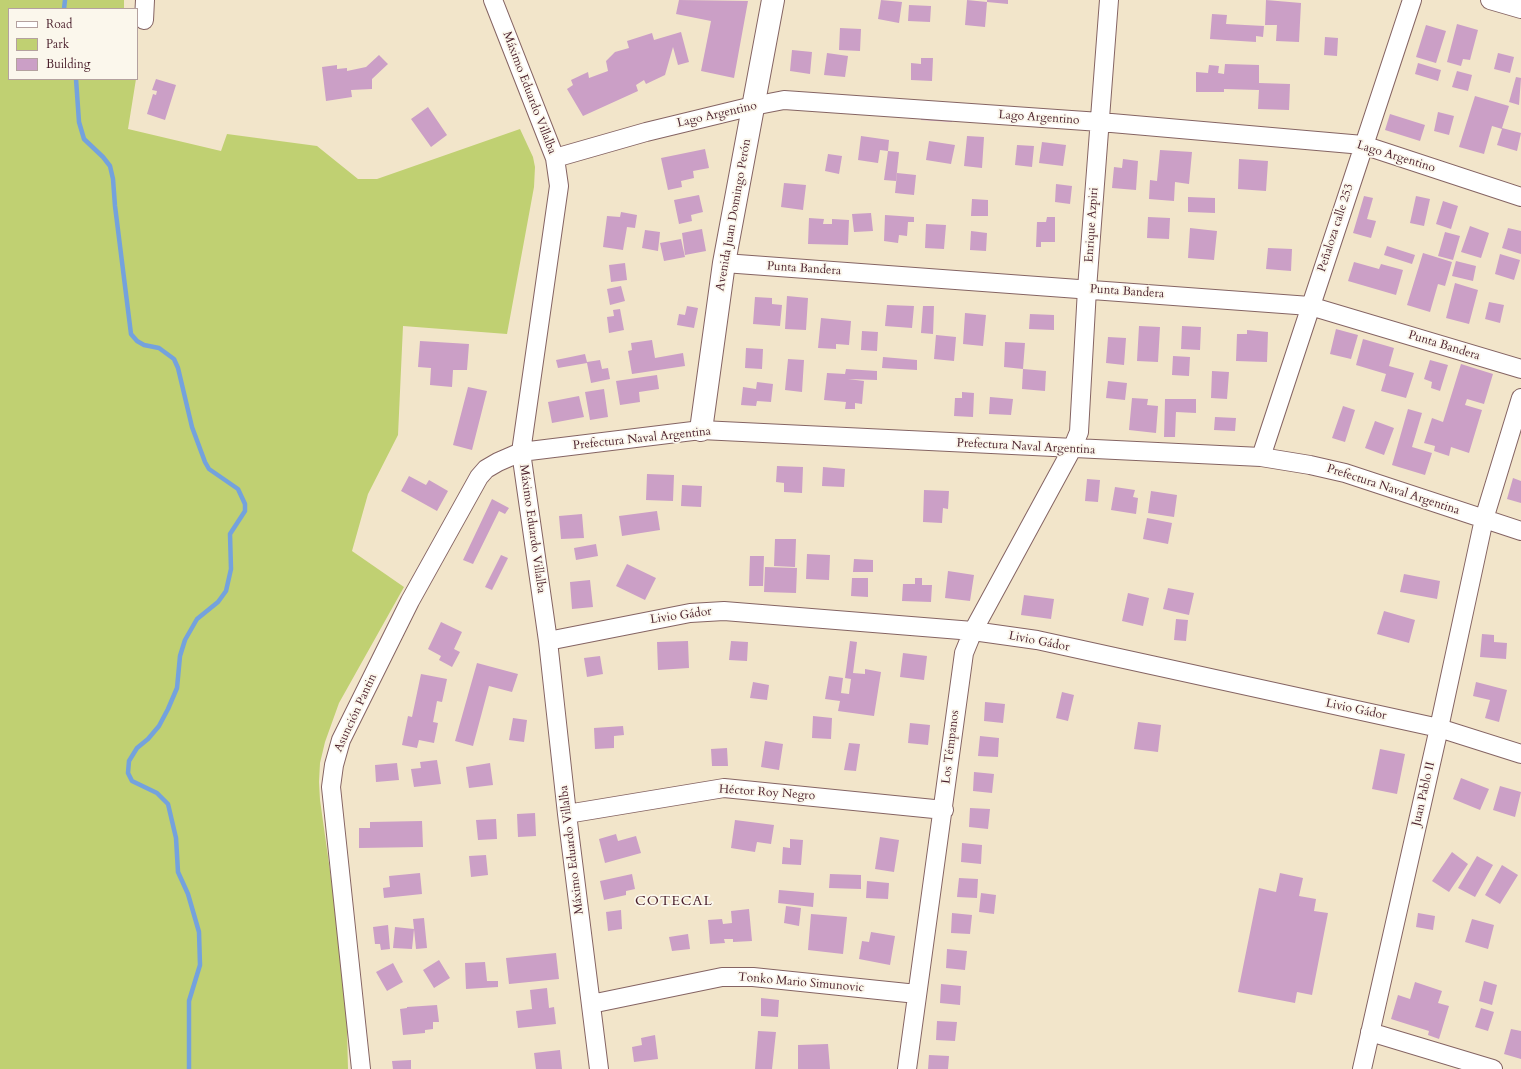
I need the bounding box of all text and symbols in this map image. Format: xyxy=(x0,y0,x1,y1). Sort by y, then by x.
legend xyxy=(8,8,138,80)
text: Road xyxy=(46,16,72,32)
street label: Máximo Eduardo Villalba xyxy=(499,30,559,156)
text: Park xyxy=(46,36,69,52)
text: Building xyxy=(46,56,90,72)
street label: Lago Argentino xyxy=(676,99,758,131)
street label: Lago Argentino xyxy=(998,108,1080,128)
street label: Avenida Juan Domingo Perón xyxy=(714,138,754,292)
street label: Lago Argentino xyxy=(1355,138,1437,176)
street label: Peñaloza calle 253 xyxy=(1315,182,1357,274)
street label: Enrique Azpiri xyxy=(1082,187,1102,263)
street label: Punta Bandera xyxy=(766,259,842,279)
street label: Punta Bandera xyxy=(1089,282,1165,302)
street label: Punta Bandera xyxy=(1406,328,1482,364)
street label: Prefectura Naval Argentina xyxy=(572,425,712,453)
street label: Prefectura Naval Argentina xyxy=(956,436,1096,458)
street label: Prefectura Naval Argentina xyxy=(1325,462,1461,518)
street label: Máximo Eduardo Villalba xyxy=(516,464,548,594)
street label: Livio Gádor xyxy=(649,605,713,627)
street label: Livio Gádor xyxy=(1007,629,1071,655)
street label: Asunción Pantin xyxy=(332,672,380,754)
street label: Livio Gádor xyxy=(1324,697,1388,723)
street label: Los Témpanos xyxy=(939,709,963,785)
street label: Juan Pablo II xyxy=(1410,760,1438,828)
street label: Héctor Roy Negro xyxy=(718,782,816,804)
street label: Máximo Eduardo Villalba xyxy=(557,785,587,915)
district label: COTECAL xyxy=(635,894,713,910)
street label: Tonko Mario Simunovic xyxy=(737,970,865,996)

